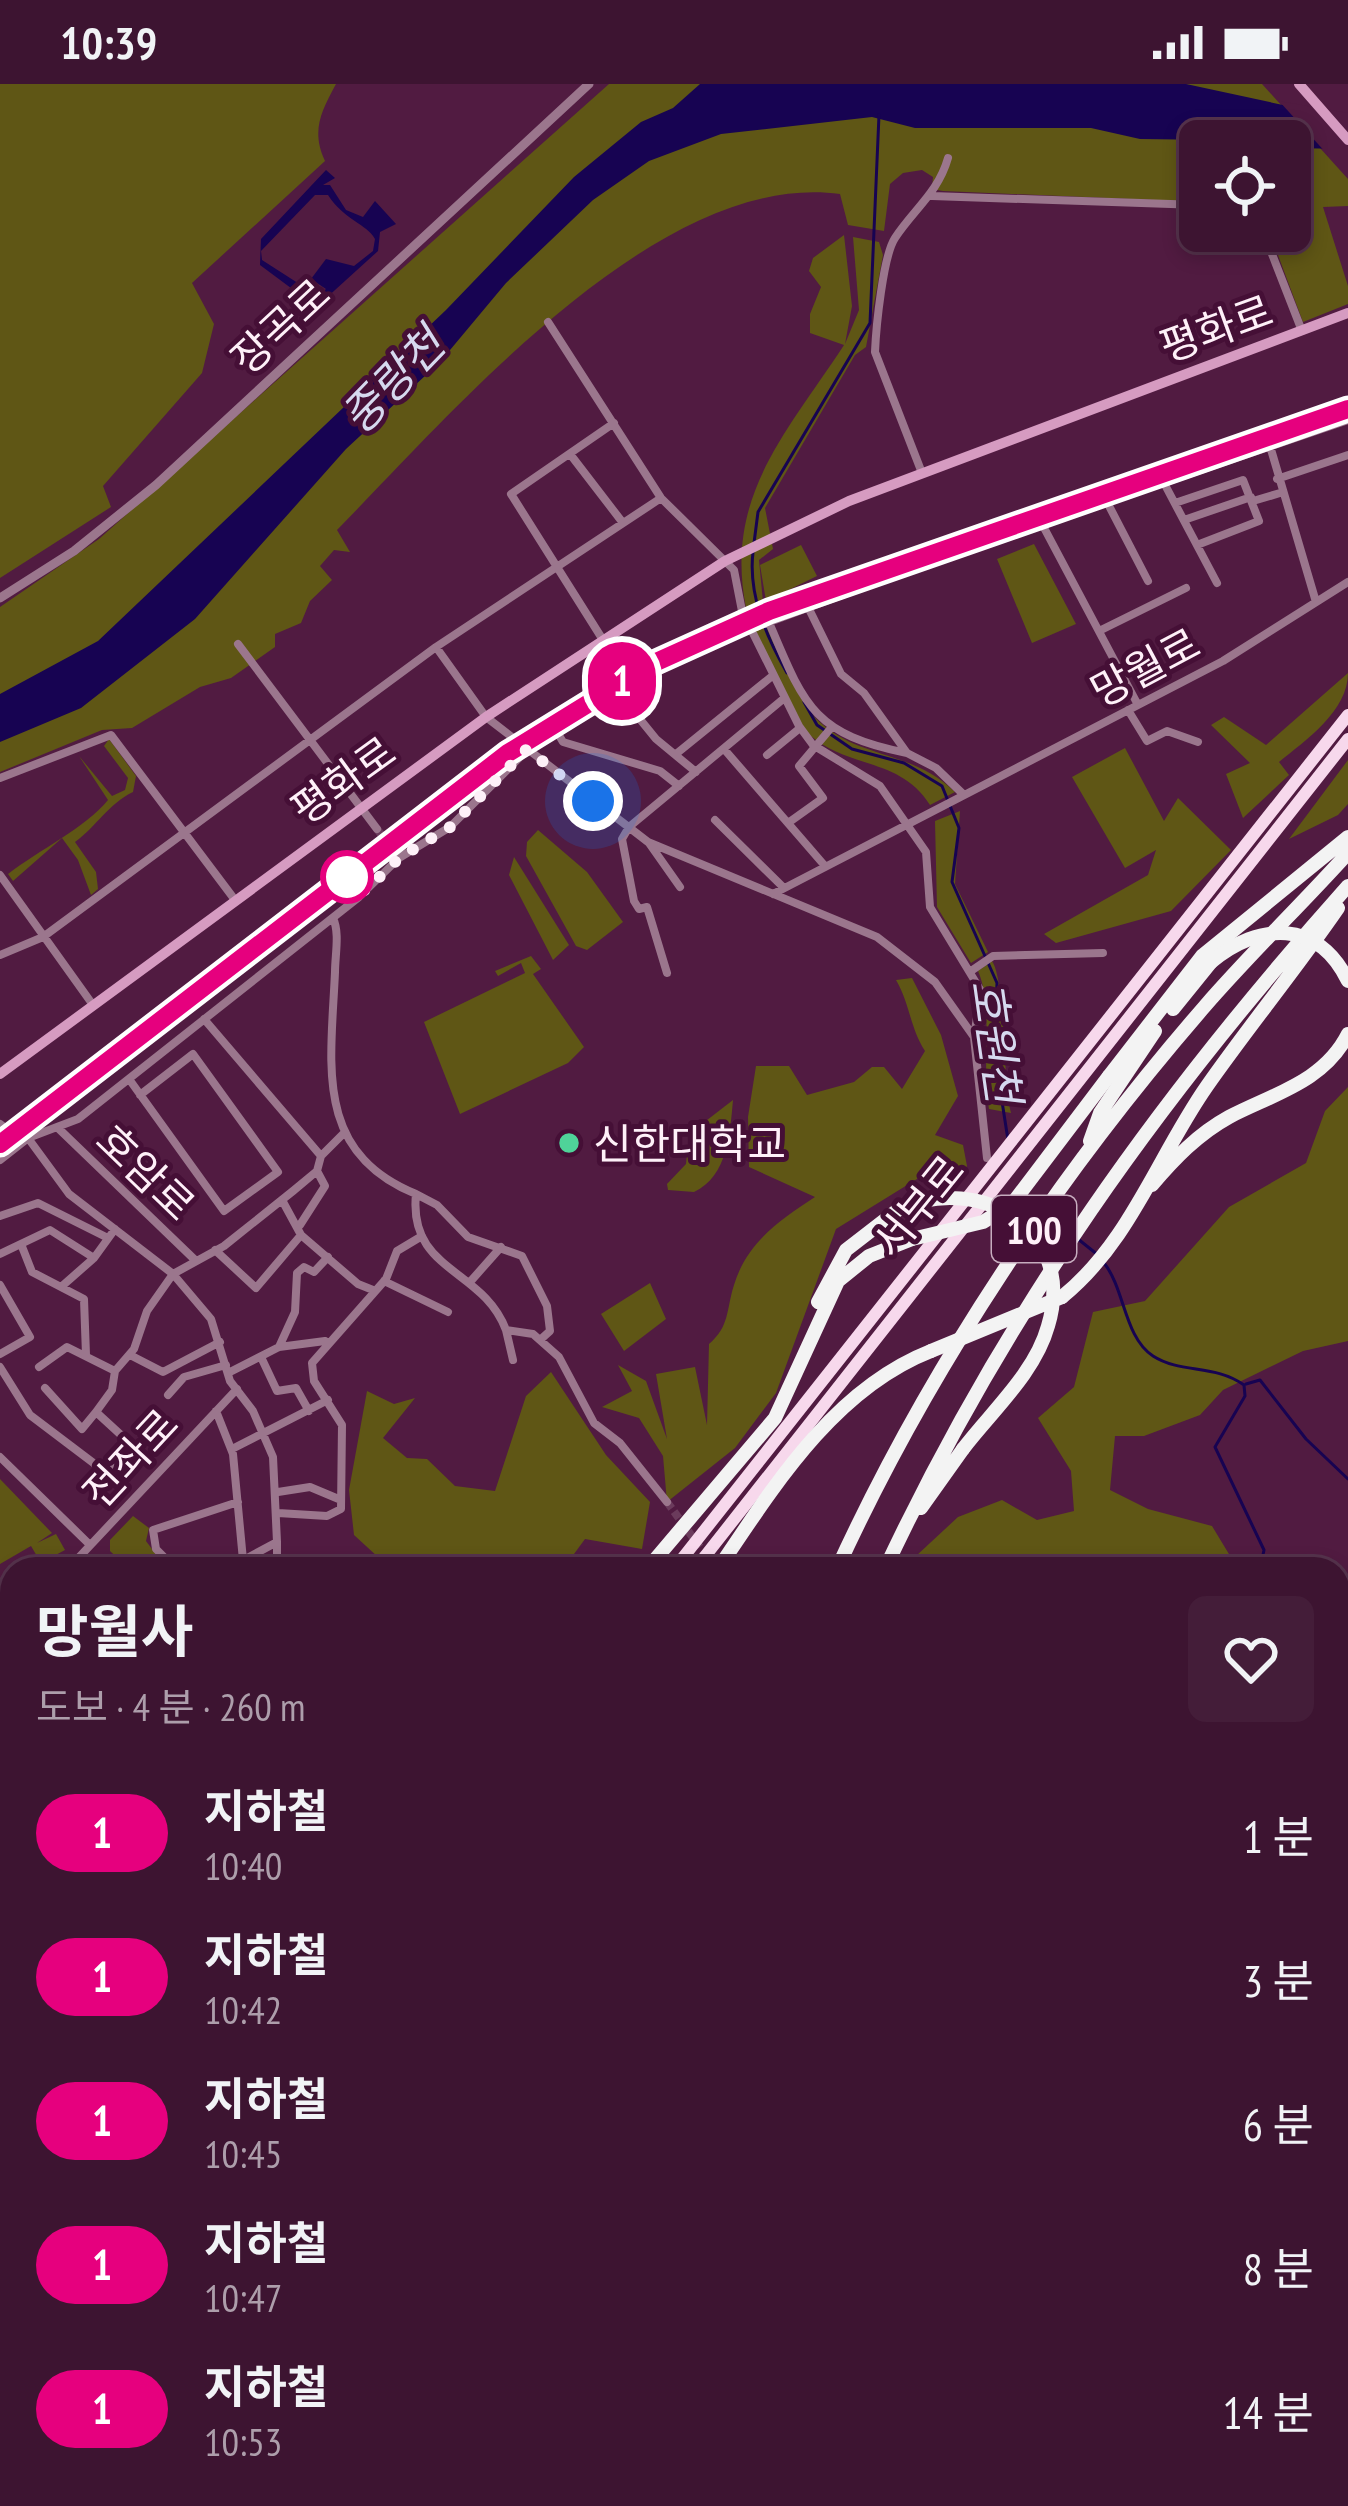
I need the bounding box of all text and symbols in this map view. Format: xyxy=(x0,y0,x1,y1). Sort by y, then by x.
text: 10:39 xyxy=(60,13,157,71)
map controls xyxy=(1179,120,1311,252)
button: locate xyxy=(1179,120,1311,252)
street label: 장곡로 xyxy=(219,266,341,386)
street label: 평화로 xyxy=(1152,282,1280,374)
water label: 중랑천 xyxy=(328,312,459,445)
street label: 망월로 xyxy=(1081,616,1209,718)
line badge: 1 xyxy=(583,642,661,720)
text: 1 xyxy=(612,653,632,708)
street label: 평화로 xyxy=(280,724,406,836)
your location xyxy=(563,771,623,831)
unlabelled marker xyxy=(322,852,372,902)
water label: 호원천 xyxy=(960,975,1035,1111)
street label: 호암로 xyxy=(85,1112,207,1232)
place label: 신한대학교 xyxy=(593,1116,786,1171)
marker: 신한대학교 xyxy=(556,1130,582,1156)
street label: 서부로 xyxy=(860,1144,976,1268)
road number: 100 xyxy=(992,1196,1076,1262)
street label: 전좌로 xyxy=(70,1397,190,1519)
text: 망월사 xyxy=(36,1594,193,1668)
button: heart xyxy=(1188,1596,1314,1722)
text: 도보 · 4 분 · 260 m xyxy=(36,1681,305,1732)
text: 지하철 xyxy=(204,1781,328,1839)
text: 1 xyxy=(92,1805,112,1860)
text: 1 분 xyxy=(1243,1807,1314,1865)
text: 10:40 xyxy=(204,1840,282,1891)
text: 지하철 xyxy=(204,1925,328,1983)
text: 1 xyxy=(92,1949,112,2004)
text: 3 분 xyxy=(1243,1951,1314,2009)
text: 10:42 xyxy=(204,1984,282,2035)
text: 지하철 xyxy=(204,2069,328,2127)
text: 1 xyxy=(92,2093,112,2148)
text: 6 분 xyxy=(1243,2095,1314,2153)
text: 10:45 xyxy=(204,2128,282,2179)
text: 지하철 xyxy=(204,2213,328,2271)
text: 1 xyxy=(92,2237,112,2292)
text: 8 분 xyxy=(1243,2239,1314,2297)
text: 10:47 xyxy=(204,2272,282,2323)
text: 지하철 xyxy=(204,2357,328,2415)
text: 1 xyxy=(92,2381,112,2436)
text: 14 분 xyxy=(1223,2383,1314,2441)
text: 10:53 xyxy=(204,2416,282,2467)

